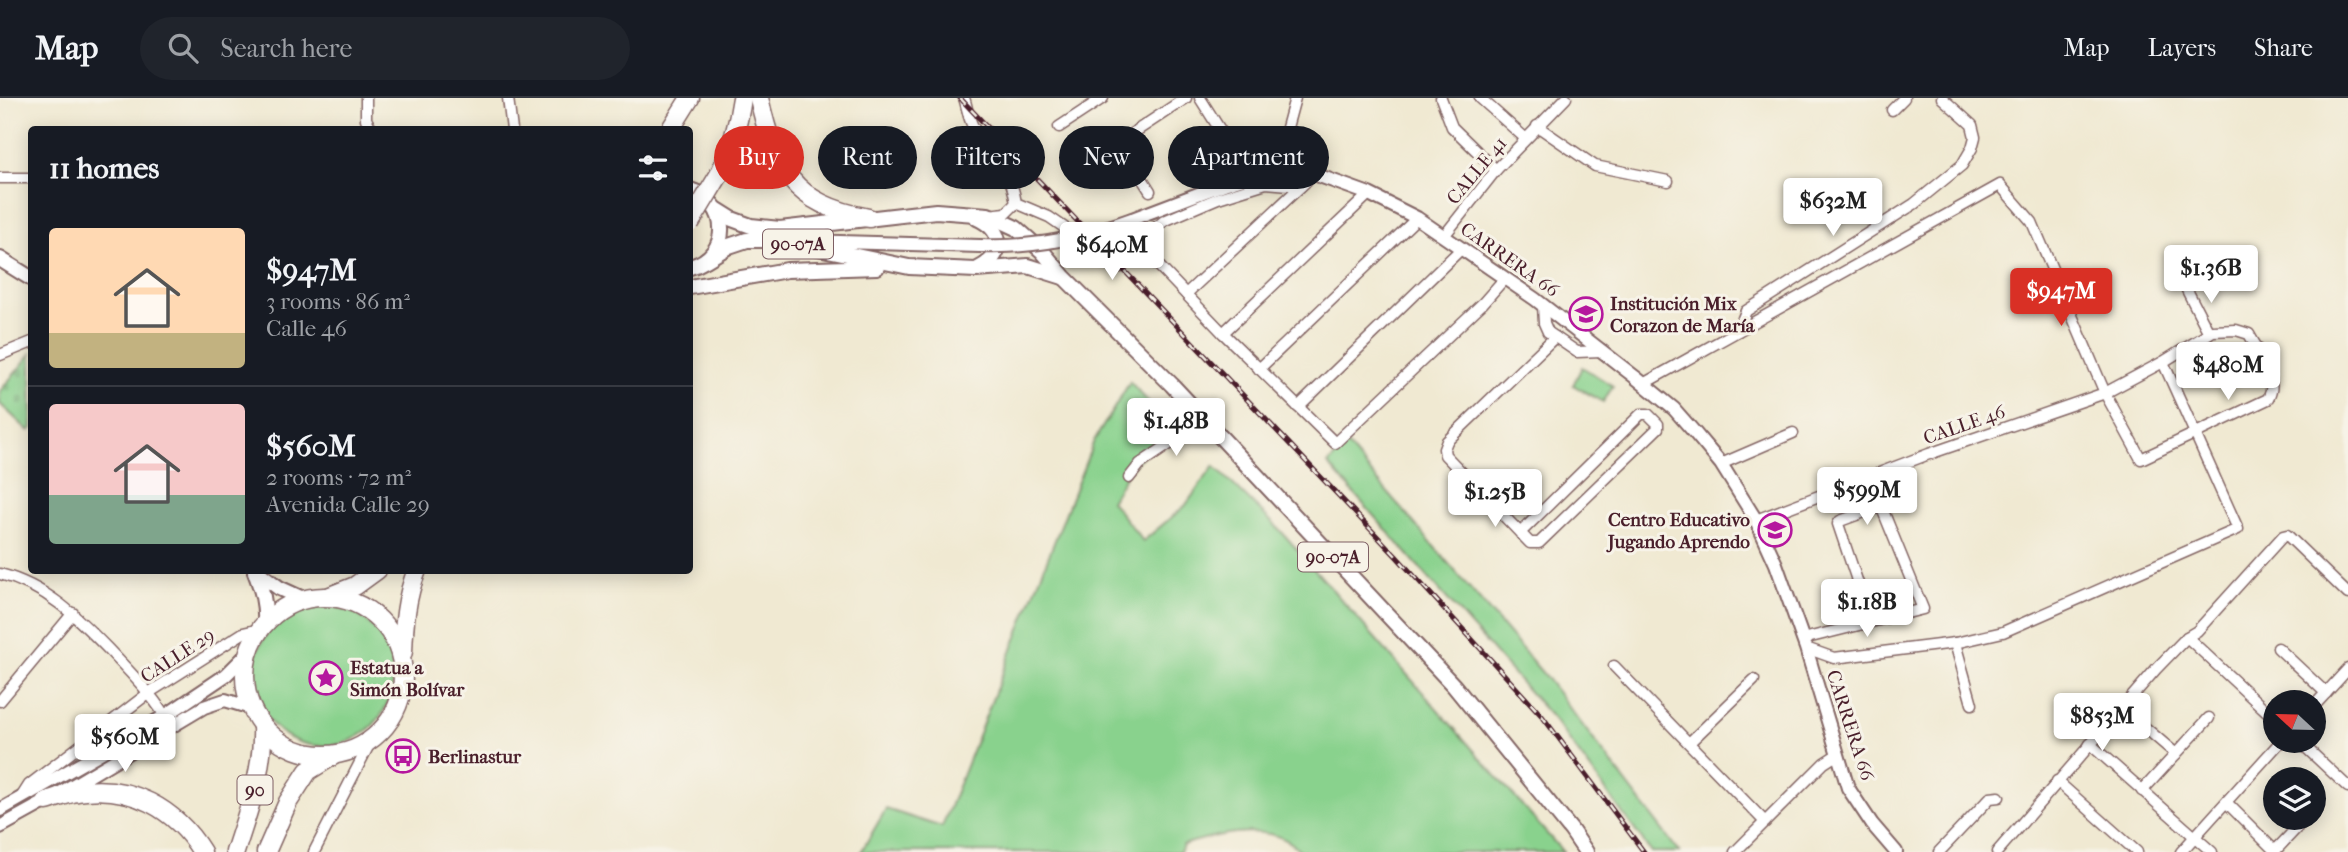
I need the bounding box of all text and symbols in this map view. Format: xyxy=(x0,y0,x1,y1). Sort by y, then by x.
search box xyxy=(140,17,630,80)
text: Map xyxy=(35,29,98,68)
icon: search xyxy=(164,29,202,67)
text: Search here xyxy=(220,33,352,64)
text: Map xyxy=(2064,34,2110,62)
text: Layers xyxy=(2148,34,2216,62)
text: Share xyxy=(2254,34,2313,62)
chip: Buy xyxy=(714,126,804,189)
chip: Rent xyxy=(818,126,917,189)
chip: Filters xyxy=(931,126,1045,189)
chip: New xyxy=(1059,126,1154,189)
chip: Apartment xyxy=(1168,126,1329,189)
street label: CALLE 41 xyxy=(1442,132,1511,209)
icon: filters xyxy=(634,149,672,187)
text: 11 homes xyxy=(49,151,159,186)
pin: $632M xyxy=(1784,178,1882,238)
text: $632M xyxy=(1799,187,1867,214)
street label: CARRERA 66 xyxy=(1456,218,1563,302)
pin: $640M xyxy=(1063,222,1161,282)
road number: 90-07A xyxy=(763,230,833,258)
text: $640M xyxy=(1076,231,1148,258)
pin: $1.36B xyxy=(2154,246,2268,305)
text: $947M xyxy=(266,253,357,288)
text: $1.36B xyxy=(2180,254,2242,281)
icon: home xyxy=(105,256,189,340)
pin: $947M xyxy=(2012,268,2110,328)
text: $947M xyxy=(2026,277,2096,304)
text: 3 rooms · 86 m² xyxy=(266,288,410,315)
place label: Institución Mix Corazon de María xyxy=(1610,293,1756,337)
school or university icon: Institución Mix Corazon de María xyxy=(1567,295,1605,333)
text: Calle 46 xyxy=(266,315,347,342)
pin: $480M xyxy=(2179,342,2277,402)
text: $480M xyxy=(2192,351,2264,378)
pin: $1.48B xyxy=(1119,398,1233,458)
street label: CALLE 46 xyxy=(1920,400,2009,449)
text: $1.48B xyxy=(1143,407,1209,434)
text: $560M xyxy=(266,429,356,464)
icon: home xyxy=(105,432,189,516)
text: 2 rooms · 72 m² xyxy=(266,464,411,491)
pin: $599M xyxy=(1818,468,1916,527)
pin: $1.25B xyxy=(1438,470,1552,529)
text: $599M xyxy=(1833,476,1901,503)
text: $1.25B xyxy=(1464,478,1526,505)
text: Avenida Calle 29 xyxy=(266,491,430,518)
place label: Centro Educativo Jugando Aprendo xyxy=(1606,509,1750,553)
school or university icon: Centro Educativo Jugando Aprendo xyxy=(1756,511,1794,549)
road number: 90-07A xyxy=(1298,542,1368,572)
pin: $1.18B xyxy=(1810,580,1924,639)
text: $1.18B xyxy=(1837,588,1897,615)
street label: CALLE 29 xyxy=(137,624,219,688)
place label: Estatua a Simón Bolívar xyxy=(350,657,465,701)
place icon: Estatua a Simón Bolívar xyxy=(307,659,345,697)
street label: CARRERA 66 xyxy=(1822,667,1878,784)
north arrow xyxy=(2263,690,2326,752)
map controls xyxy=(2263,690,2326,830)
pin: $853M xyxy=(2053,694,2151,753)
text: $853M xyxy=(2070,702,2134,729)
pin: $560M xyxy=(76,714,174,774)
text: $560M xyxy=(91,723,159,750)
bus stop icon: Berlinastur xyxy=(384,737,422,775)
place label: Berlinastur xyxy=(428,746,522,768)
button: layers xyxy=(2263,767,2326,830)
road number: 90 xyxy=(238,776,272,804)

